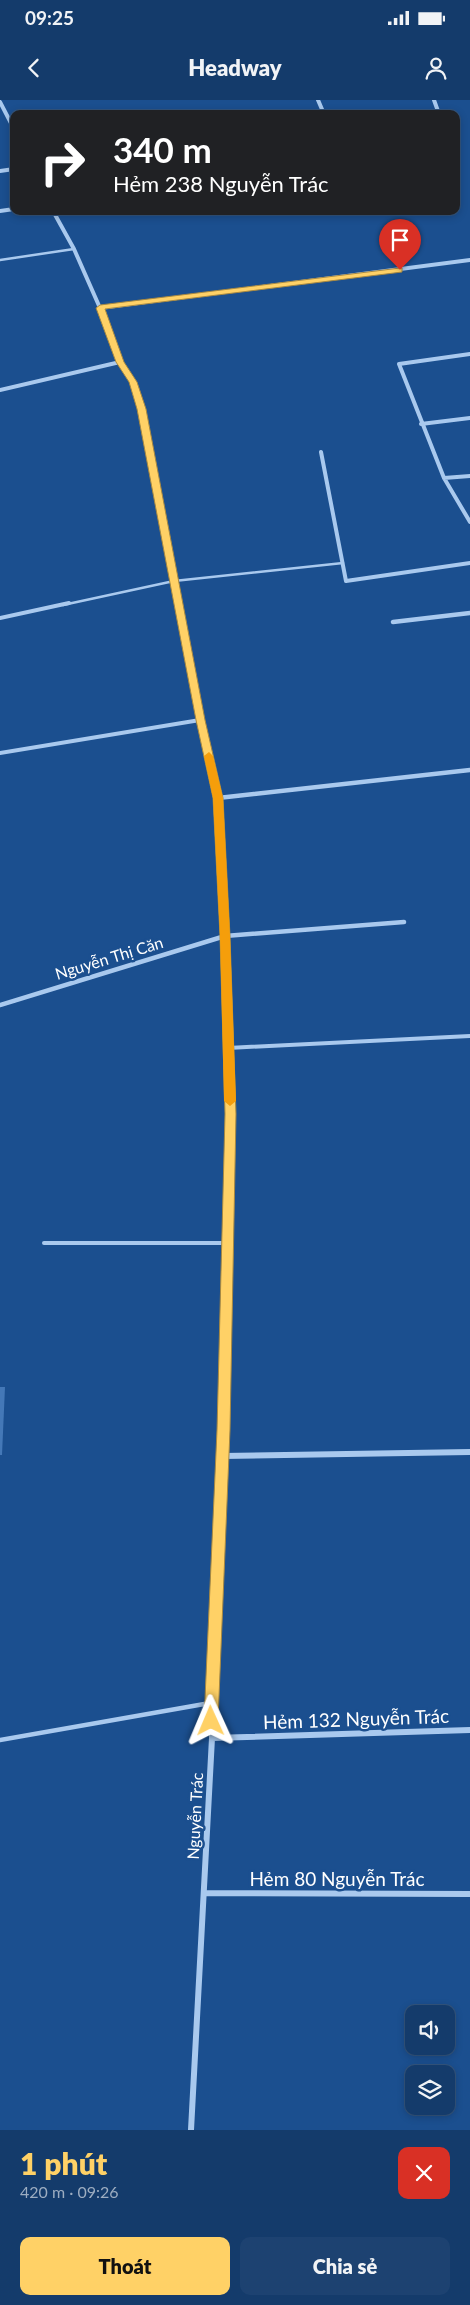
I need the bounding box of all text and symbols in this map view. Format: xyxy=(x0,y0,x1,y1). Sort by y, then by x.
text: 09:25 xyxy=(25,6,74,29)
icon: back xyxy=(20,54,48,82)
text: Headway xyxy=(188,54,282,81)
icon: person xyxy=(422,54,450,82)
text: 340 m xyxy=(113,128,212,170)
icon: right xyxy=(30,130,95,195)
text: Hẻm 238 Nguyễn Trác xyxy=(113,170,329,197)
pin xyxy=(379,219,421,270)
icon: arrive xyxy=(386,226,414,254)
street label: Nguyễn Thị Căn xyxy=(53,932,165,983)
position arrow xyxy=(184,1694,236,1746)
street label: Hẻm 132 Nguyễn Trác xyxy=(263,1704,449,1733)
street label: Nguyễn Trác xyxy=(183,1772,206,1860)
street label: Hẻm 80 Nguyễn Trác xyxy=(249,1867,425,1890)
map controls xyxy=(405,2005,455,2115)
button: sound xyxy=(405,2005,455,2055)
button: layers xyxy=(405,2065,455,2115)
text: 1 phút xyxy=(20,2145,107,2181)
button: close xyxy=(398,2147,450,2199)
text: 420 m · 09:26 xyxy=(20,2182,119,2201)
button: Thoát xyxy=(20,2237,230,2295)
button: Chia sẻ xyxy=(240,2237,450,2295)

